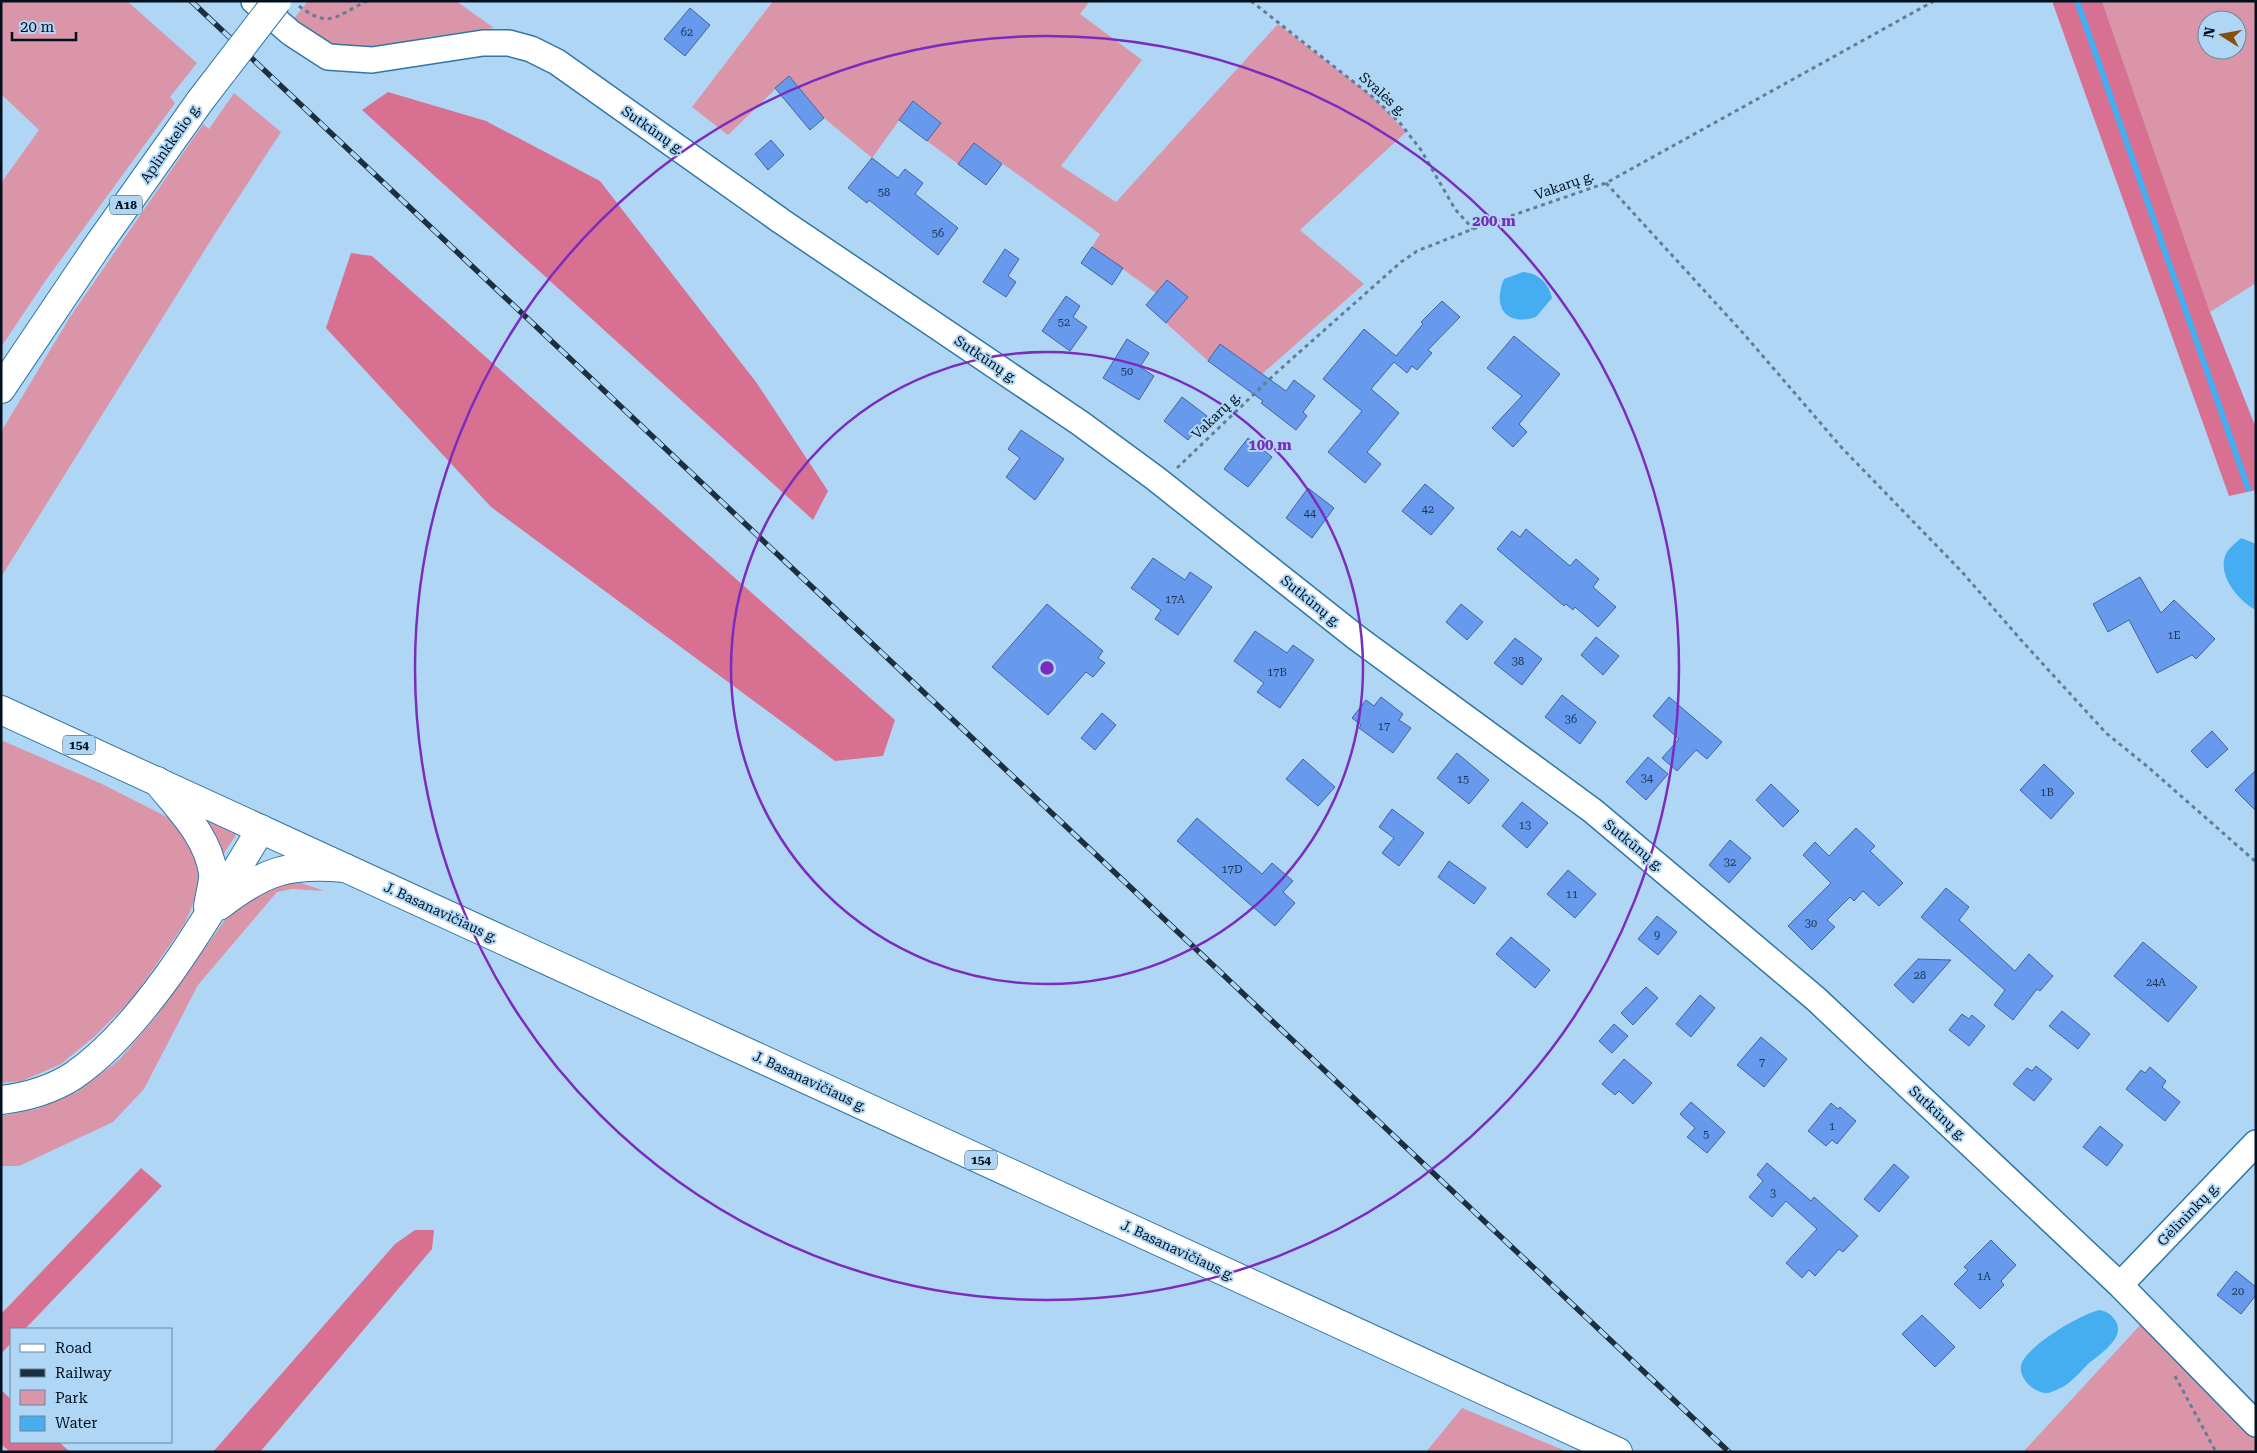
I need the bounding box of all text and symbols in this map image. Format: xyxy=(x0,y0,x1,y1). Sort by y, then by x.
scale bar xyxy=(12,10,76,42)
north arrow xyxy=(2197,10,2247,60)
text: 20 m xyxy=(20,18,55,36)
text: N xyxy=(2200,25,2218,39)
house number: 62 xyxy=(681,26,693,39)
street label: Svalės g. xyxy=(1356,69,1410,119)
street label: Aplinkkelio g. xyxy=(137,100,203,186)
street label: Sutkūnų g. xyxy=(619,103,687,157)
street label: Vakarų g. xyxy=(1532,167,1596,203)
house number: 58 xyxy=(878,186,890,199)
road number: A18 xyxy=(110,196,142,214)
text: 200 m xyxy=(1472,212,1516,230)
house number: 56 xyxy=(932,227,944,240)
house number: 52 xyxy=(1058,316,1070,329)
street label: Sutkūnų g. xyxy=(951,332,1021,386)
house number: 50 xyxy=(1121,365,1133,378)
street label: Vakarų g. xyxy=(1188,388,1244,442)
text: 100 m xyxy=(1248,436,1292,454)
house number: 42 xyxy=(1422,503,1434,516)
house number: 44 xyxy=(1304,507,1317,520)
street label: Sutkūnų g. xyxy=(1278,572,1344,630)
house number: 17A xyxy=(1165,593,1185,606)
house number: 1E xyxy=(2167,629,2181,642)
house number: 38 xyxy=(1512,655,1524,668)
centre of rings xyxy=(1038,659,1056,677)
house number: 17B xyxy=(1267,666,1287,679)
house number: 36 xyxy=(1565,713,1577,726)
house number: 17 xyxy=(1378,720,1390,733)
road number: 154 xyxy=(63,736,95,754)
house number: 34 xyxy=(1641,772,1654,785)
house number: 15 xyxy=(1457,773,1469,786)
house number: 1B xyxy=(2040,786,2054,799)
street label: Sutkūnų g. xyxy=(1601,816,1667,874)
house number: 13 xyxy=(1519,819,1531,832)
house number: 32 xyxy=(1724,856,1736,869)
house number: 17D xyxy=(1222,863,1242,876)
street label: J. Basanavičiaus g. xyxy=(382,879,500,945)
house number: 11 xyxy=(1566,888,1578,901)
house number: 30 xyxy=(1805,917,1817,930)
house number: 9 xyxy=(1654,929,1660,942)
house number: 28 xyxy=(1914,969,1926,982)
house number: 24A xyxy=(2146,976,2166,989)
street label: J. Basanavičiaus g. xyxy=(751,1048,869,1114)
house number: 7 xyxy=(1759,1056,1765,1069)
street label: Sutkūnų g. xyxy=(1906,1082,1970,1144)
house number: 1 xyxy=(1829,1120,1835,1133)
house number: 5 xyxy=(1703,1128,1709,1141)
road number: 154 xyxy=(965,1150,997,1170)
street label: Gėlininkų g. xyxy=(2154,1179,2222,1249)
house number: 3 xyxy=(1770,1187,1776,1200)
street label: J. Basanavičiaus g. xyxy=(1119,1217,1237,1283)
house number: 1A xyxy=(1977,1270,1991,1283)
house number: 20 xyxy=(2232,1285,2244,1298)
legend xyxy=(10,1328,172,1443)
text: Road xyxy=(55,1339,92,1357)
text: Railway xyxy=(55,1364,112,1382)
text: Park xyxy=(55,1389,89,1407)
text: Water xyxy=(55,1414,97,1432)

